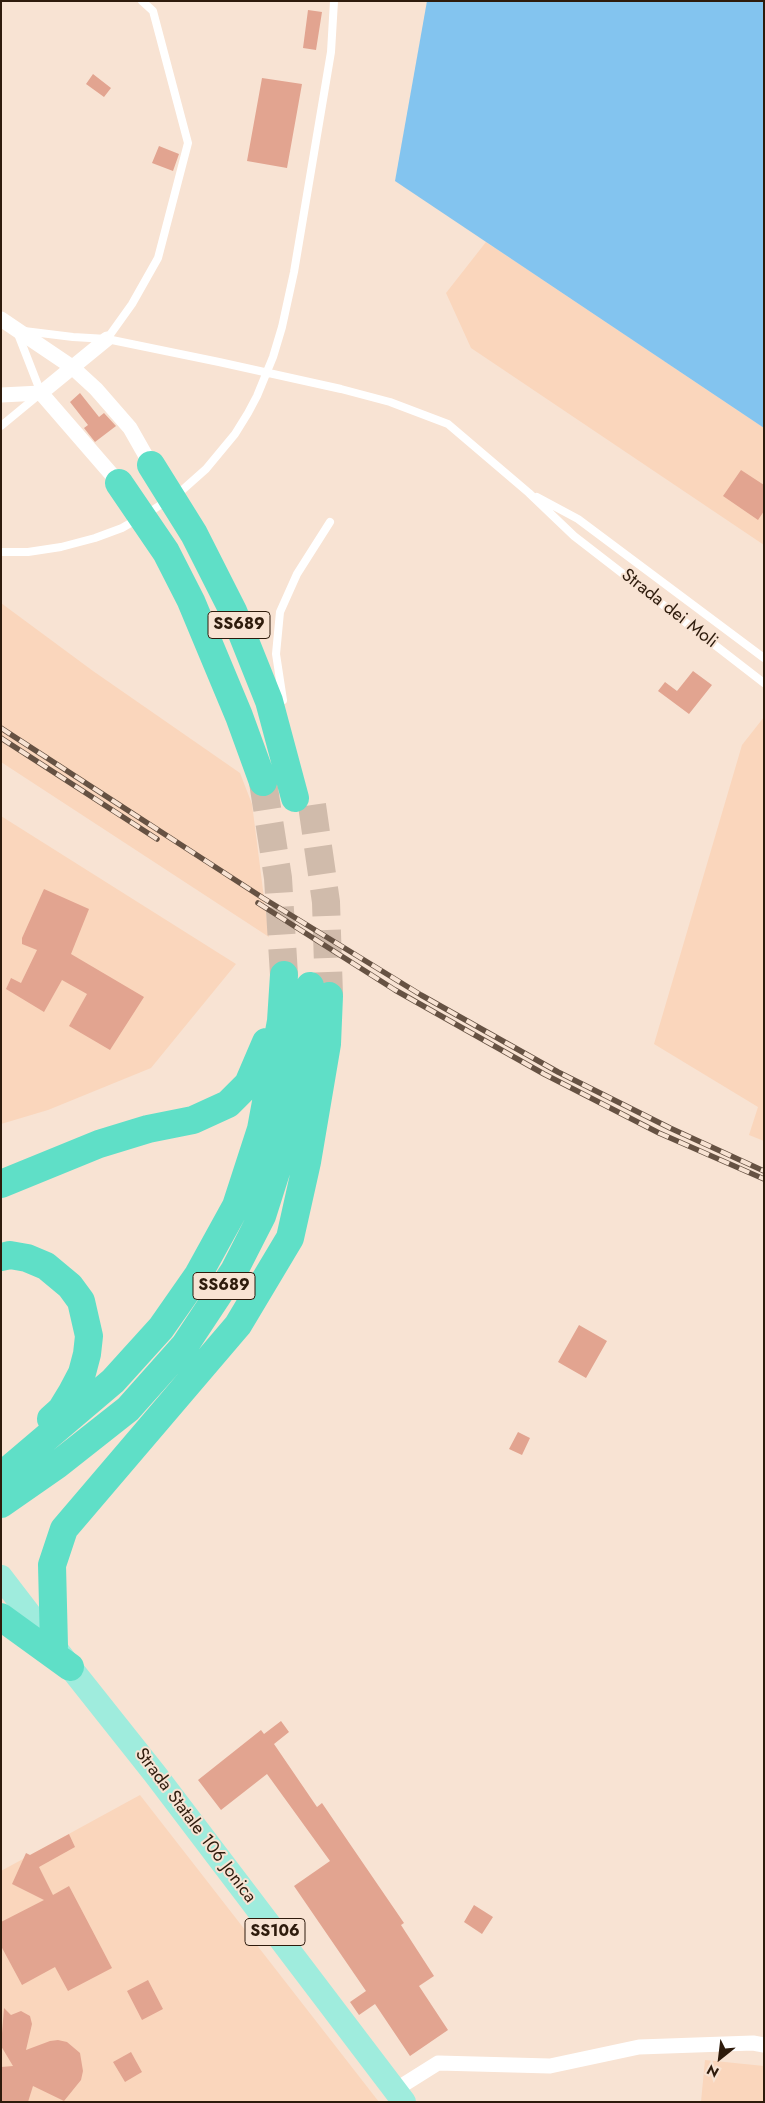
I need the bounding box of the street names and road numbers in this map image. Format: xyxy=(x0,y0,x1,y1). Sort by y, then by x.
street label: Strada dei Moli xyxy=(617,565,721,653)
road number: SS689 xyxy=(208,612,270,638)
road number: SS689 xyxy=(193,1272,255,1300)
street label: Strada Statale 106 Jonica xyxy=(130,1744,260,1908)
road number: SS106 xyxy=(245,1918,305,1945)

